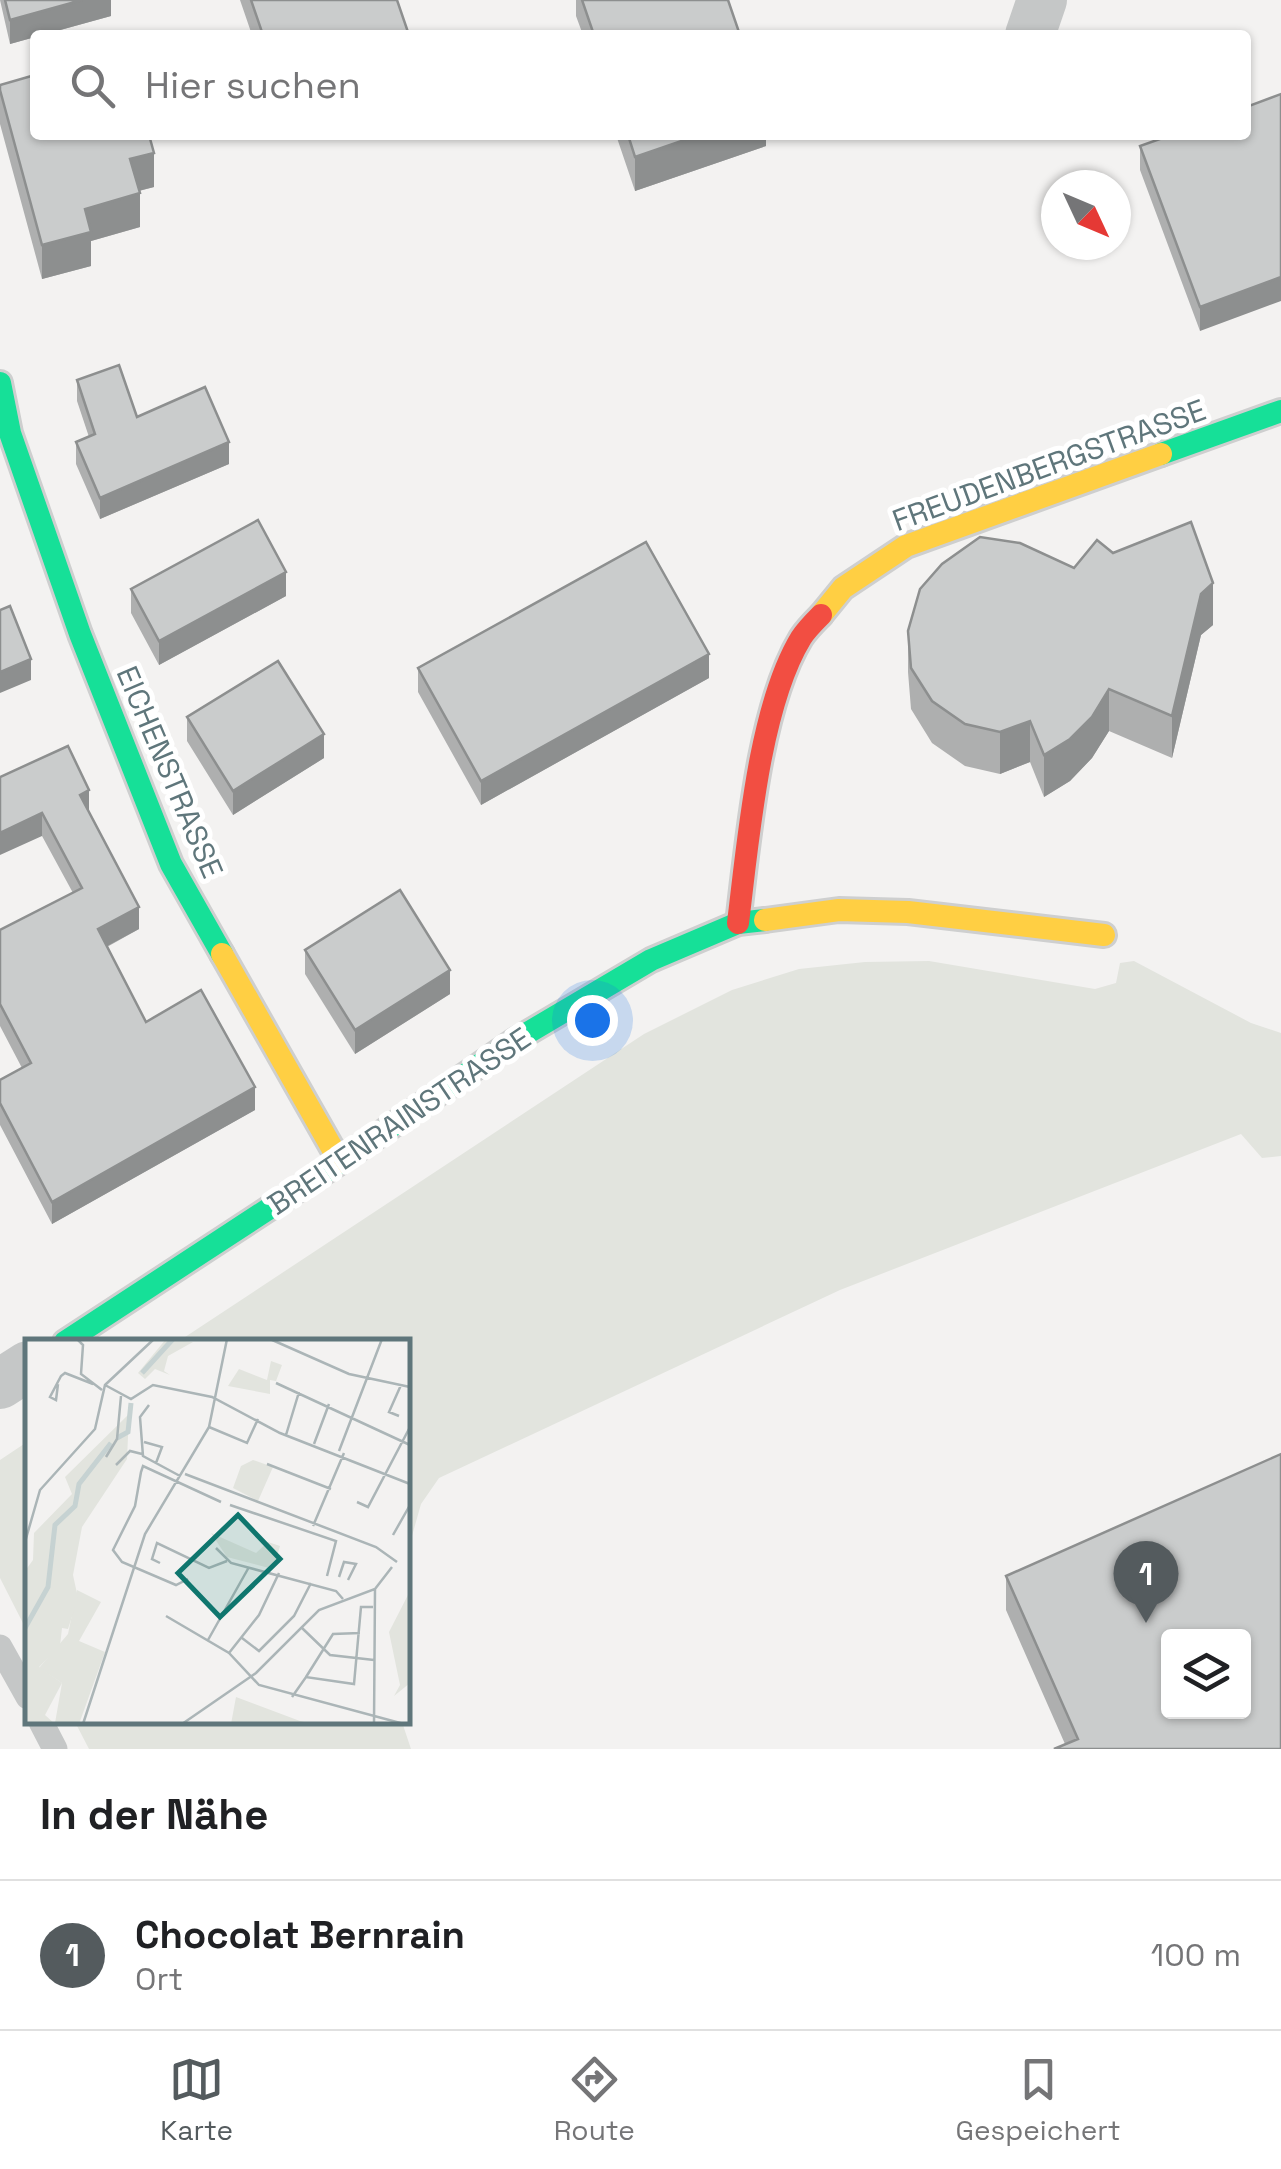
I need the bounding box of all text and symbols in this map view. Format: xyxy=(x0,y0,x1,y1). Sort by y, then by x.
search box xyxy=(30,30,1251,140)
icon: search xyxy=(65,58,120,113)
text: Hier suchen xyxy=(145,61,361,109)
north arrow xyxy=(1041,170,1131,260)
street label: FREUDENBERGSTRASSE xyxy=(887,390,1211,540)
street label: EICHENSTRASSE xyxy=(108,660,232,884)
your location xyxy=(567,995,618,1046)
street label: BREITENRAINSTRASSE xyxy=(260,1018,538,1224)
inset map xyxy=(25,1339,410,1724)
pin: 1 xyxy=(1114,1540,1178,1623)
map controls xyxy=(1161,1629,1251,1719)
button: layers xyxy=(1161,1629,1251,1719)
text: In der Nähe xyxy=(40,1788,268,1841)
text: Chocolat Bernrain xyxy=(135,1911,465,1959)
text: 1 xyxy=(65,1935,80,1975)
text: 100 m xyxy=(1151,1935,1241,1975)
text: Ort xyxy=(135,1959,183,1999)
tab: Karte xyxy=(160,2052,233,2148)
tab: Route xyxy=(554,2052,635,2148)
tab: Gespeichert xyxy=(955,2052,1121,2148)

